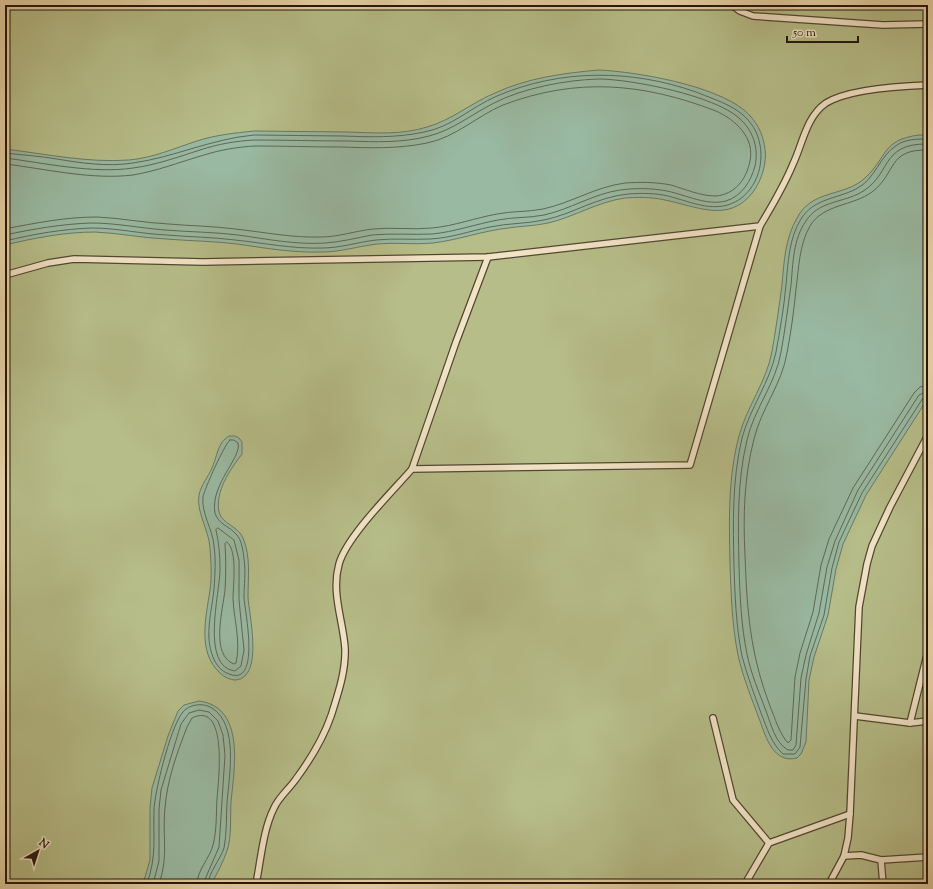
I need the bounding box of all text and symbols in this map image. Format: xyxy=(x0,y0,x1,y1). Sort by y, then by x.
scale bar xyxy=(787,18,858,44)
text: 50 m xyxy=(792,24,816,42)
north arrow xyxy=(18,831,58,871)
text: N xyxy=(34,834,52,853)

